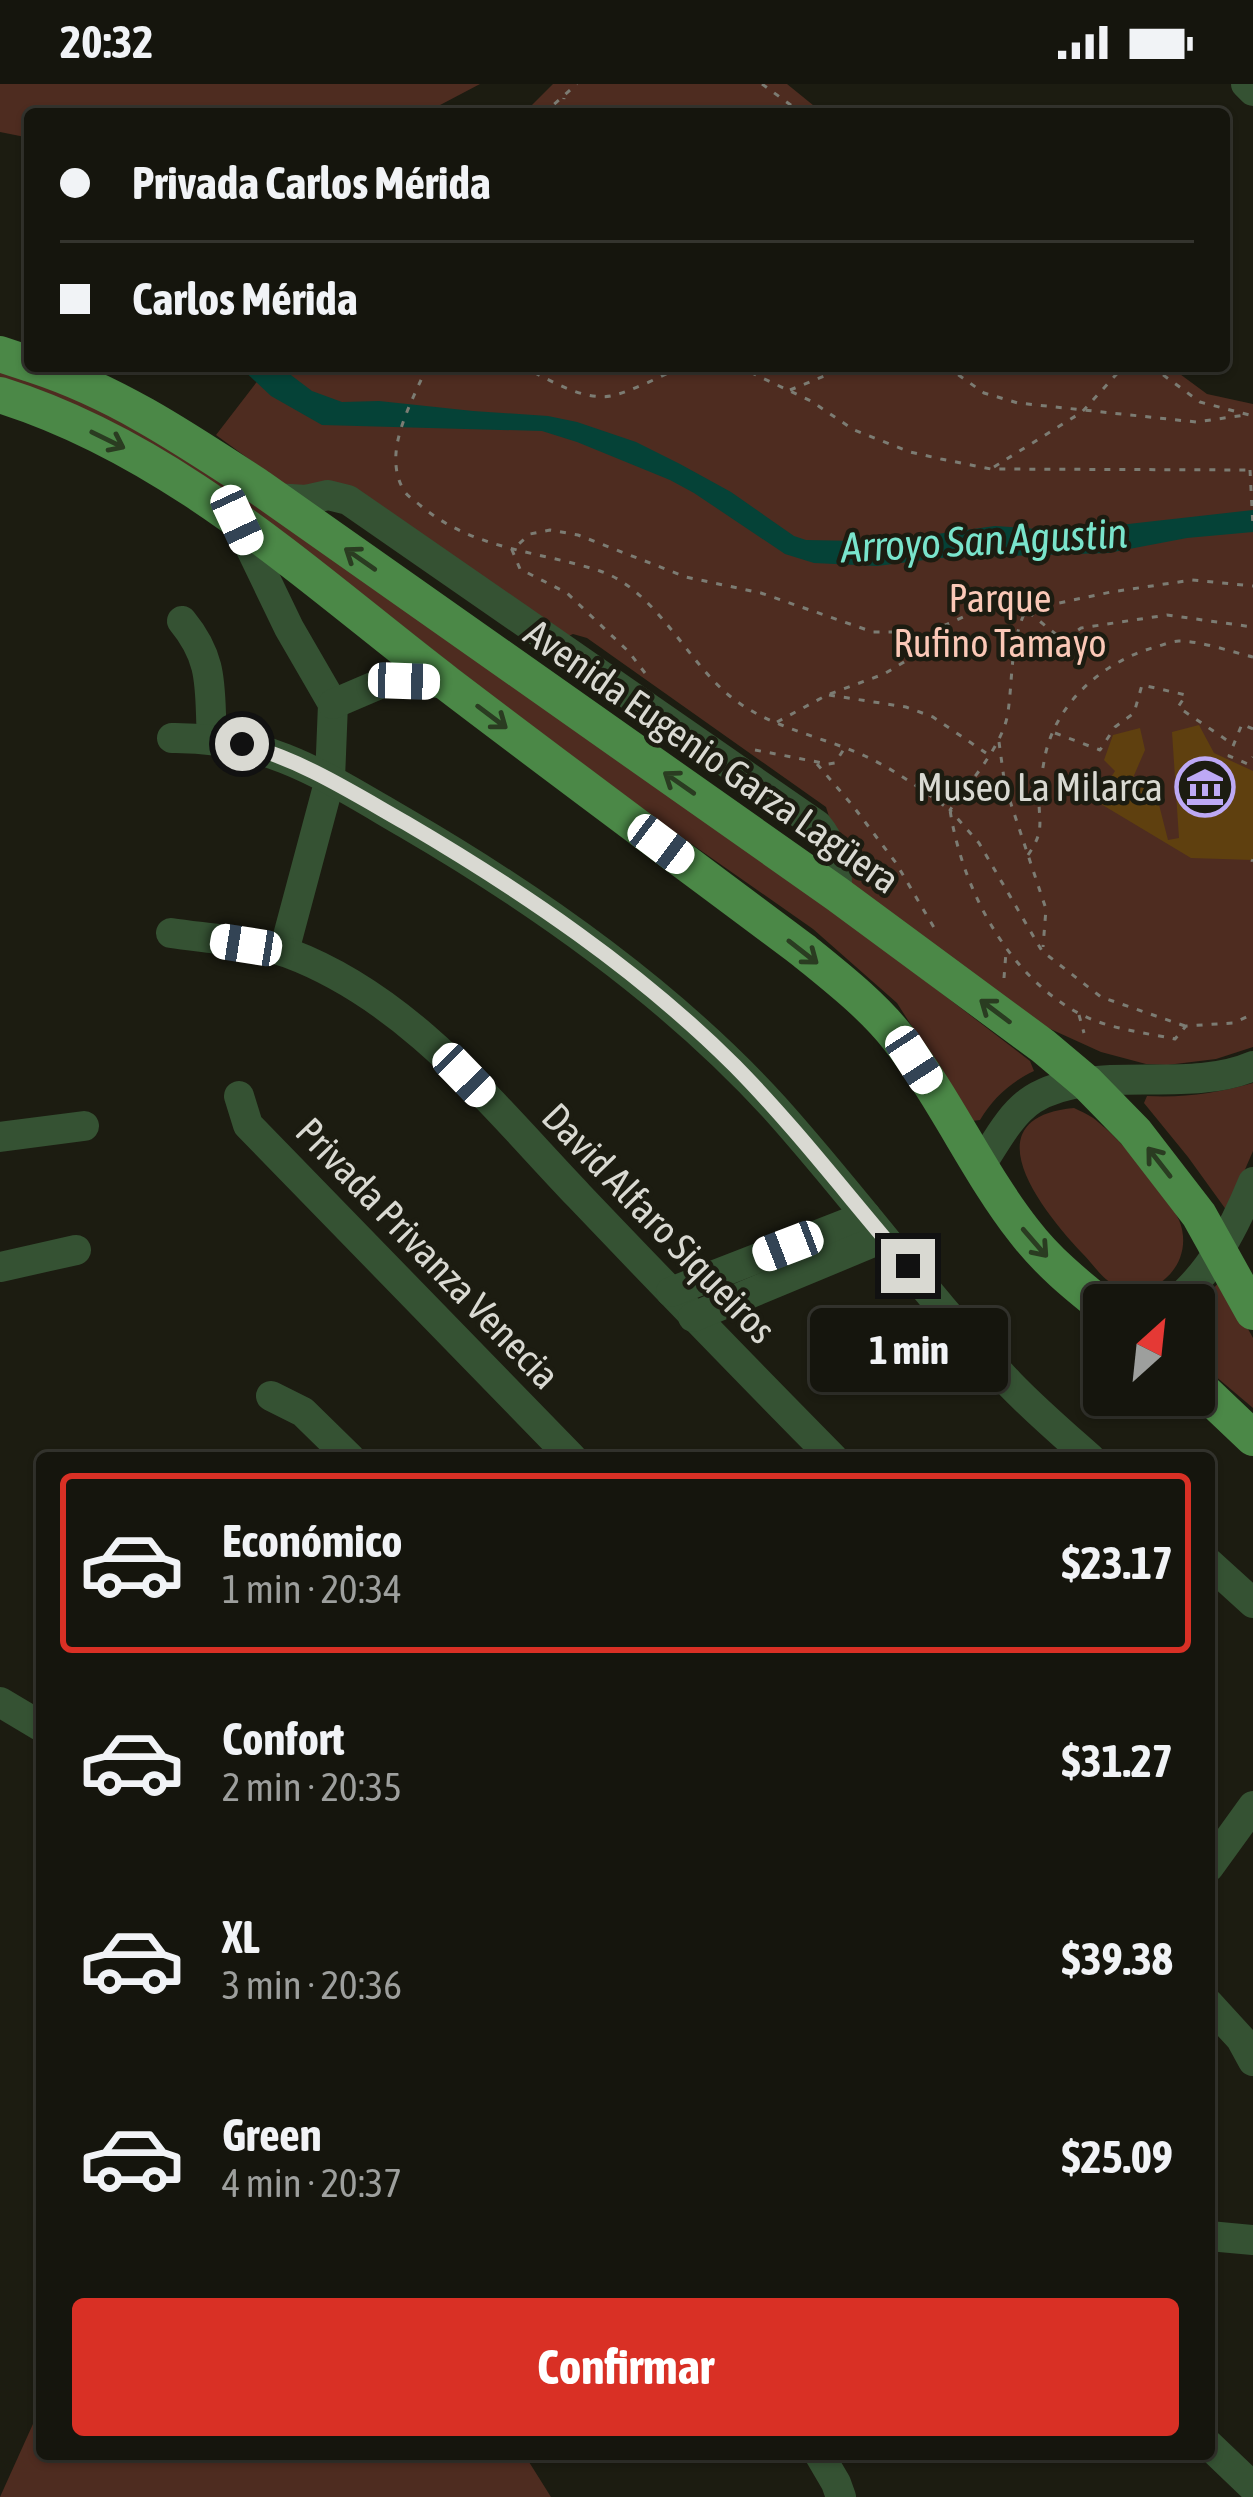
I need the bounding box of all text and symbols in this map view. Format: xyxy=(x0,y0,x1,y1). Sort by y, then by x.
text: 20:32 xyxy=(60,16,154,68)
text: Privada Carlos Mérida xyxy=(132,157,491,209)
text: Carlos Mérida xyxy=(132,273,358,325)
one-way arrow xyxy=(89,430,125,452)
car xyxy=(205,480,269,560)
water label: Arroyo San Agustin xyxy=(839,509,1128,572)
one-way arrow xyxy=(344,547,377,572)
park label: Parque Rufino Tamayo xyxy=(893,576,1107,665)
street label: Avenida Eugenio Garza Lagüera xyxy=(517,610,907,902)
car xyxy=(367,662,441,700)
one-way arrow xyxy=(475,703,508,729)
route start xyxy=(215,717,269,771)
museum icon: Museo La Milarca xyxy=(1174,756,1236,818)
place label: Museo La Milarca xyxy=(917,765,1163,809)
one-way arrow xyxy=(663,771,696,796)
car xyxy=(621,808,701,880)
car xyxy=(208,922,284,968)
one-way arrow xyxy=(787,938,819,965)
one-way arrow xyxy=(979,999,1012,1025)
car xyxy=(879,1020,949,1100)
car xyxy=(426,1037,502,1113)
street label: David Alfaro Siqueiros xyxy=(534,1094,784,1352)
street label: Privada Privanza Venecia xyxy=(288,1109,568,1397)
one-way arrow xyxy=(1146,1147,1173,1178)
car xyxy=(748,1216,828,1276)
one-way arrow xyxy=(1021,1227,1048,1258)
route end xyxy=(881,1239,935,1293)
north arrow xyxy=(1083,1284,1215,1416)
map controls xyxy=(1083,1284,1215,1416)
callout: 1 min xyxy=(809,1308,1007,1392)
text: 1 min xyxy=(869,1328,949,1372)
icon: car xyxy=(78,1509,186,1617)
text: Económico xyxy=(222,1515,403,1567)
text: $23.17 xyxy=(1061,1537,1173,1589)
text: 1 min · 20:34 xyxy=(222,1567,402,1611)
icon: car xyxy=(78,1707,186,1815)
text: Confort xyxy=(222,1713,345,1765)
text: $31.27 xyxy=(1061,1735,1173,1787)
text: 2 min · 20:35 xyxy=(222,1765,402,1809)
icon: car xyxy=(78,1905,186,2013)
text: XL xyxy=(222,1911,260,1963)
text: $39.38 xyxy=(1061,1933,1173,1985)
text: 3 min · 20:36 xyxy=(222,1963,402,2007)
icon: car xyxy=(78,2103,186,2211)
text: Green xyxy=(222,2109,322,2161)
text: $25.09 xyxy=(1061,2131,1173,2183)
text: 4 min · 20:37 xyxy=(222,2161,402,2205)
button: Confirmar xyxy=(72,2298,1179,2436)

